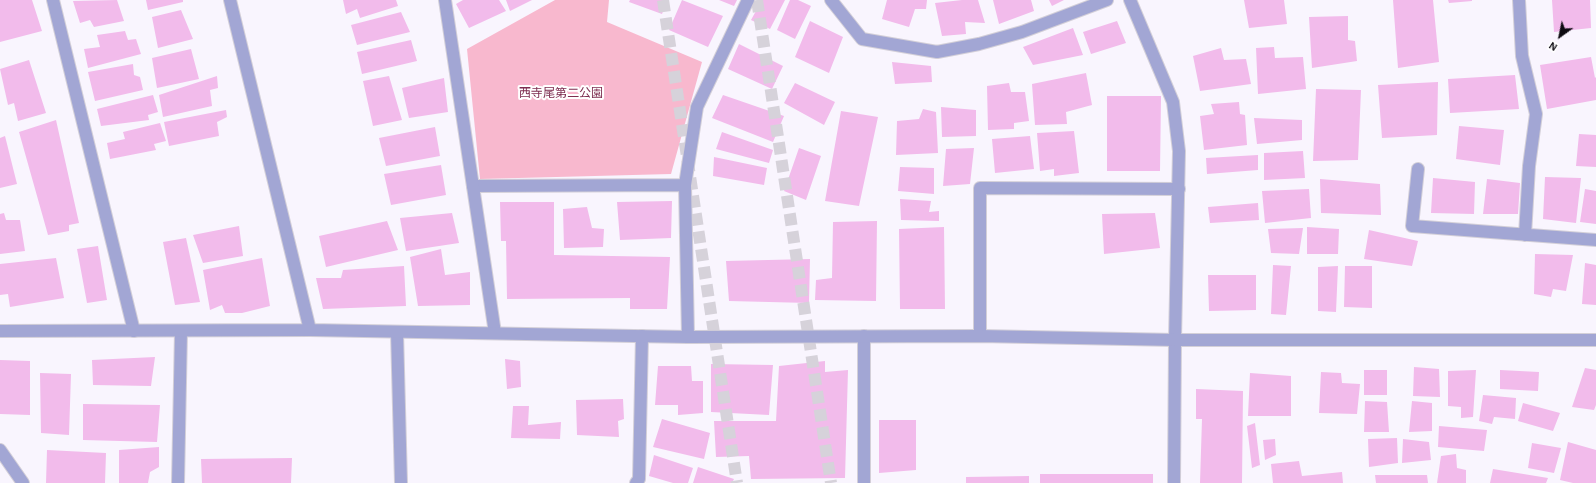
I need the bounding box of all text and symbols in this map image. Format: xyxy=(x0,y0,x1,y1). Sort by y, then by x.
north arrow xyxy=(1540,16,1580,56)
text: N xyxy=(1547,40,1559,53)
park label: 西寺尾第二公園 xyxy=(519,86,603,100)

